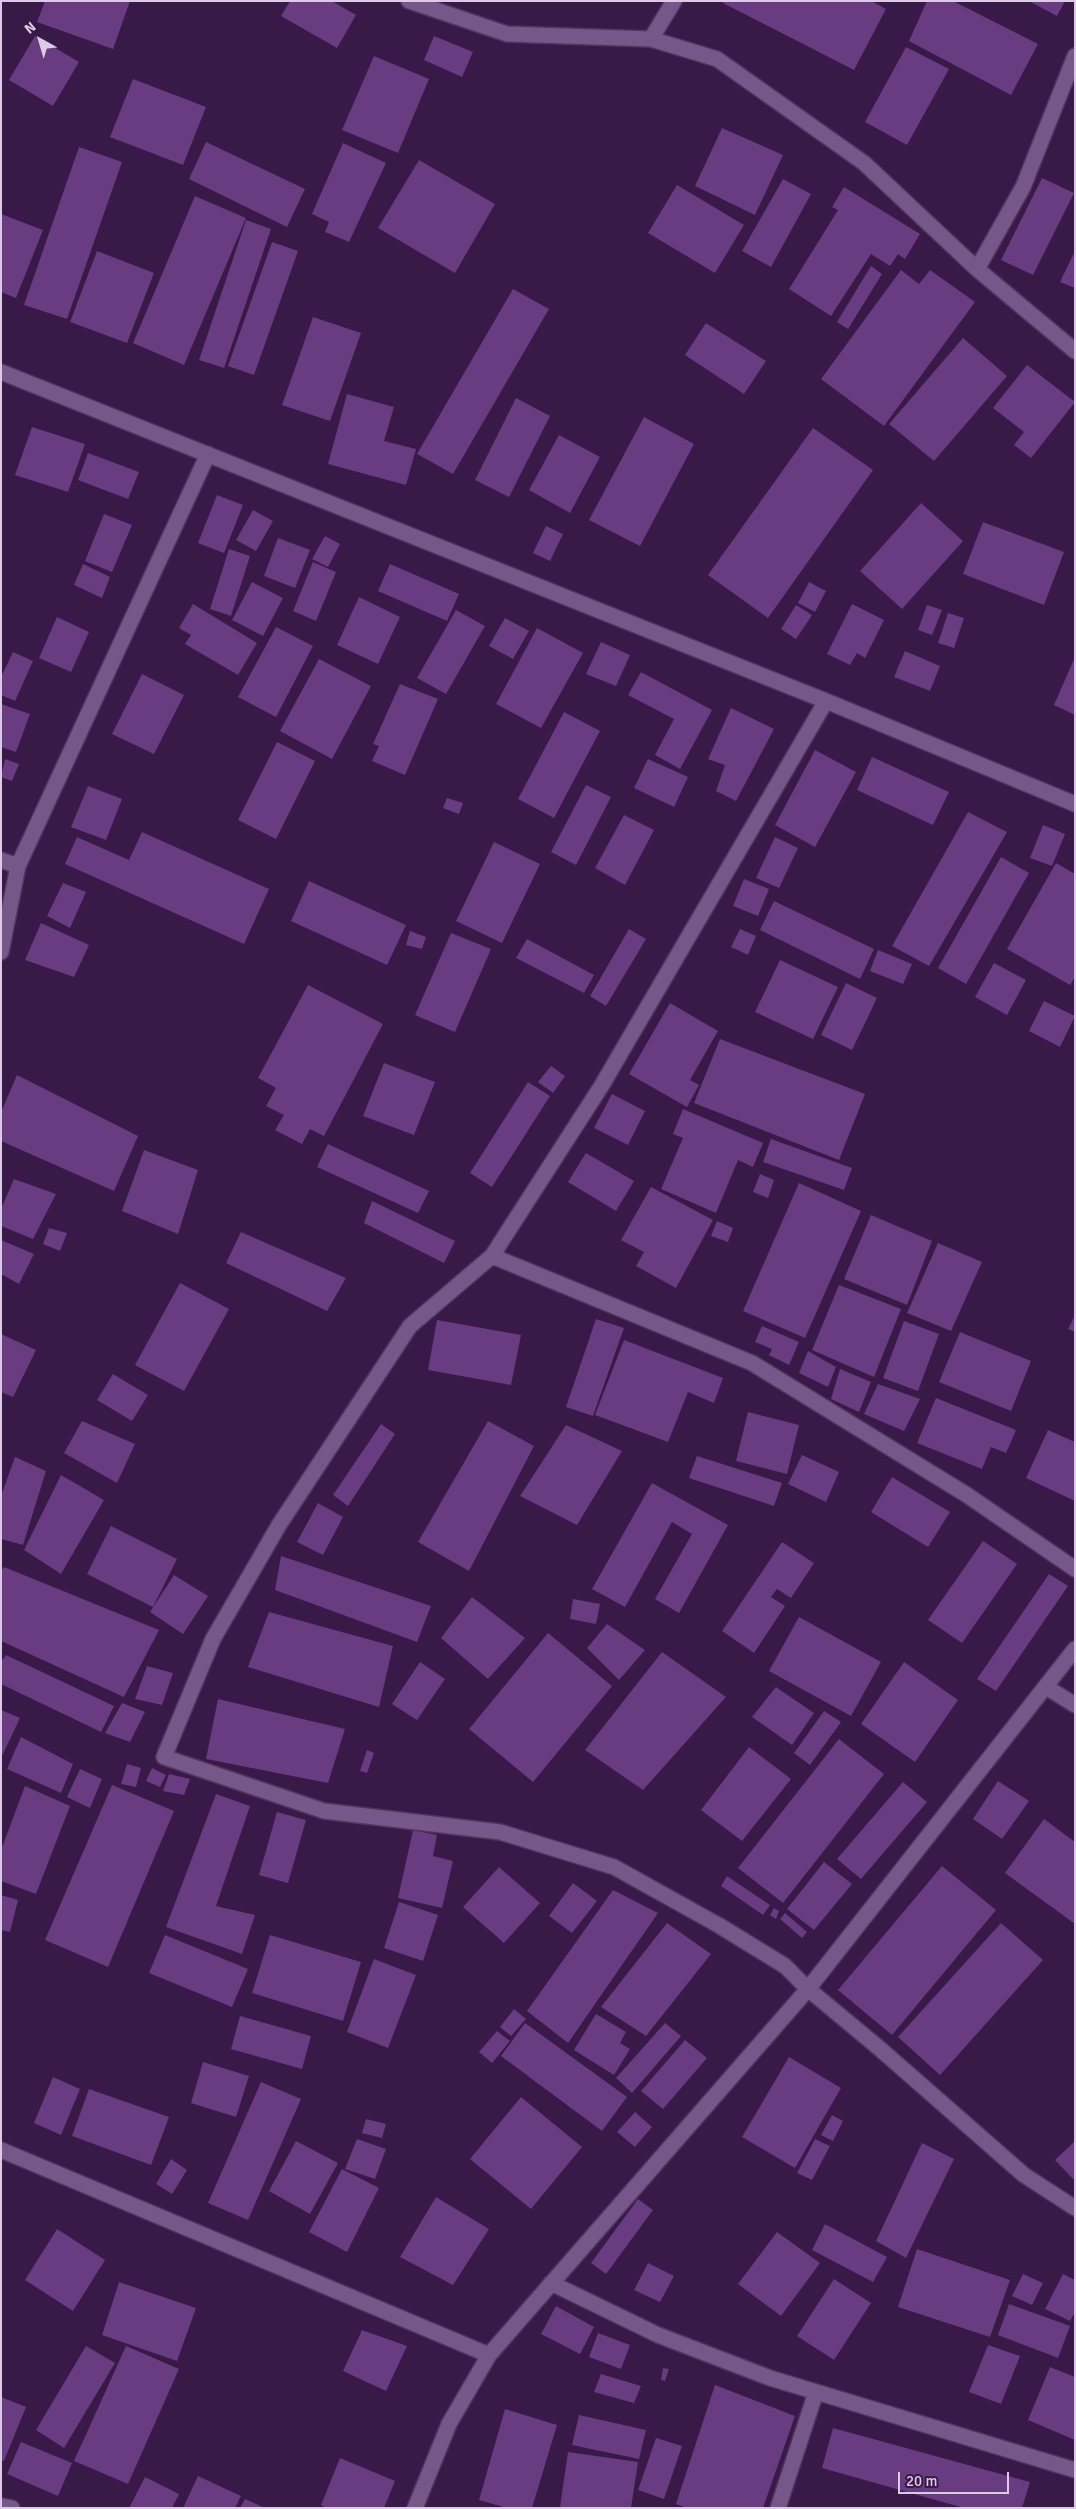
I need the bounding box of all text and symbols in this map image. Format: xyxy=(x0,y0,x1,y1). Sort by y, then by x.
north arrow xyxy=(15,15,65,65)
text: N xyxy=(21,18,39,38)
scale bar xyxy=(901,2462,1012,2494)
text: 20 m xyxy=(906,2472,937,2490)

